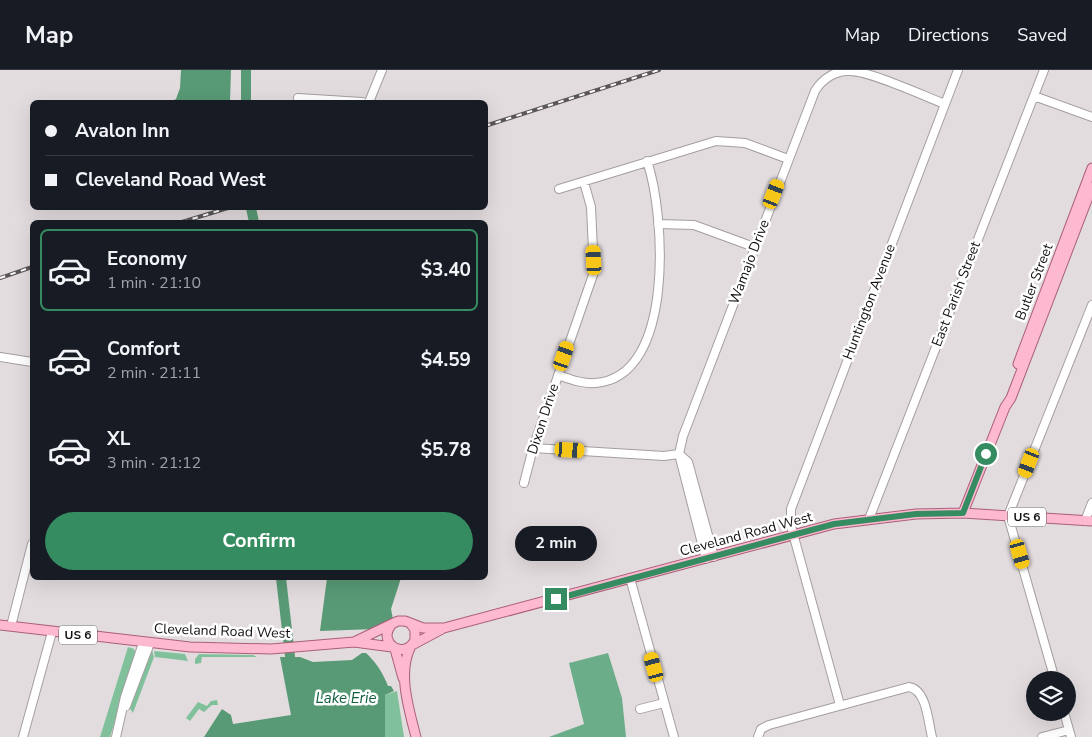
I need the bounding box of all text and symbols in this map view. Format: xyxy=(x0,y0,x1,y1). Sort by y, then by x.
text: Map xyxy=(25,19,73,51)
text: Map xyxy=(845,23,880,47)
text: Directions xyxy=(908,23,989,47)
text: Saved xyxy=(1017,23,1067,47)
text: Avalon Inn xyxy=(75,118,170,144)
text: Cleveland Road West xyxy=(75,167,266,193)
car xyxy=(761,177,786,211)
street label: Wamajo Drive xyxy=(724,217,774,307)
street label: East Parish Street xyxy=(927,239,985,349)
street label: Huntington Avenue xyxy=(838,241,900,363)
street label: Butler Street xyxy=(1011,241,1057,323)
car xyxy=(585,245,602,275)
text: Economy xyxy=(107,246,187,272)
icon: car xyxy=(47,248,92,293)
text: $3.40 xyxy=(421,257,471,283)
text: 1 min · 21:10 xyxy=(107,272,201,294)
text: Comfort xyxy=(107,336,180,362)
icon: car xyxy=(47,338,92,383)
car xyxy=(552,339,575,373)
text: $4.59 xyxy=(421,347,471,373)
text: 2 min · 21:11 xyxy=(107,362,201,384)
street label: Dixon Drive xyxy=(523,381,563,457)
text: XL xyxy=(107,426,130,452)
icon: car xyxy=(47,428,92,473)
text: $5.78 xyxy=(421,437,471,463)
car xyxy=(554,442,585,458)
route start xyxy=(975,443,997,465)
car xyxy=(1016,446,1041,480)
text: 3 min · 21:12 xyxy=(107,452,201,474)
street label: Cleveland Road West xyxy=(678,507,814,561)
road number: US 6 xyxy=(1008,508,1046,527)
button: Confirm xyxy=(45,512,473,570)
callout: 2 min xyxy=(515,526,597,562)
text: 2 min xyxy=(535,532,577,554)
car xyxy=(1008,538,1031,570)
route end xyxy=(545,588,567,610)
street label: Cleveland Road West xyxy=(153,619,291,643)
road number: US 6 xyxy=(59,626,97,644)
car xyxy=(642,651,665,683)
map controls xyxy=(1026,671,1076,721)
button: layers xyxy=(1026,671,1076,721)
water label: Lake Erie xyxy=(316,688,376,708)

